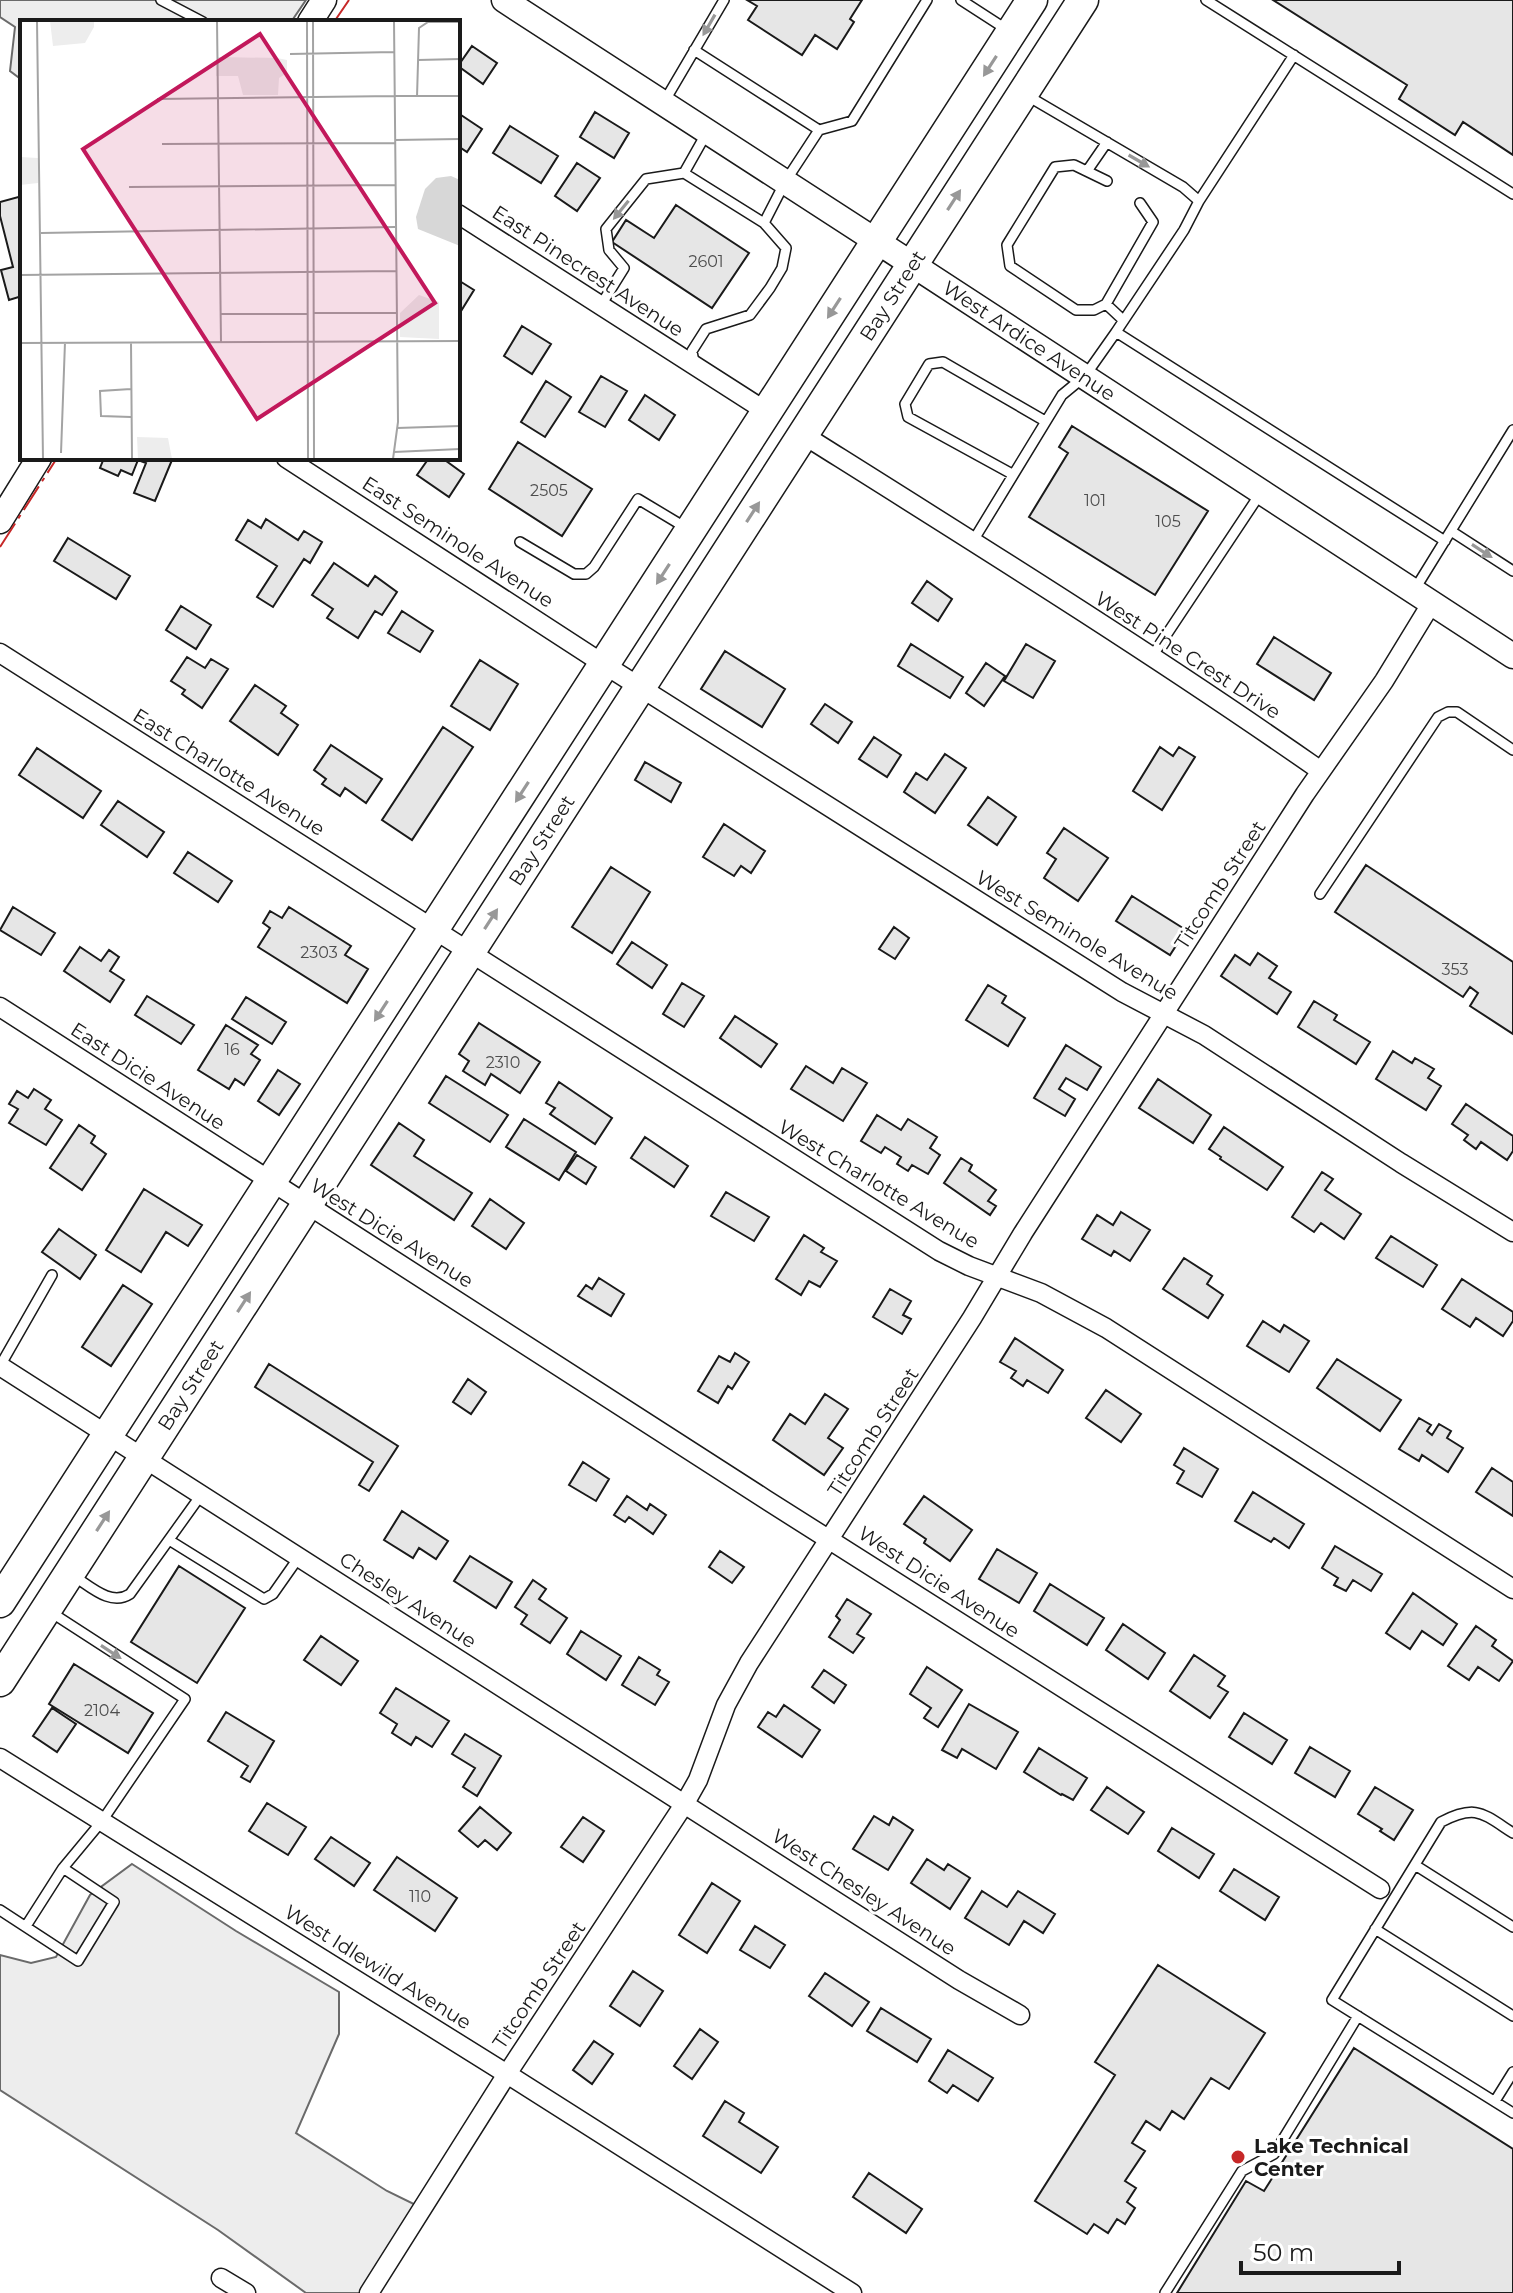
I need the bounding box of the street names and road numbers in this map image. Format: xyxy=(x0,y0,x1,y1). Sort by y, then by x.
street label: East Pinecrest Avenue xyxy=(488,200,688,342)
street label: Bay Street xyxy=(855,246,931,345)
street label: West Ardice Avenue xyxy=(938,276,1120,406)
street label: East Seminole Avenue xyxy=(358,471,558,613)
street label: West Pine Crest Drive xyxy=(1091,586,1285,724)
street label: East Charlotte Avenue xyxy=(129,703,329,841)
street label: Bay Street xyxy=(504,791,580,890)
street label: Titcomb Street xyxy=(1169,816,1271,954)
street label: West Seminole Avenue xyxy=(972,865,1182,1005)
street label: East Dicie Avenue xyxy=(66,1017,230,1135)
street label: West Charlotte Avenue xyxy=(774,1114,984,1254)
street label: West Dicie Avenue xyxy=(306,1173,478,1293)
street label: Bay Street xyxy=(153,1335,229,1435)
street label: Titcomb Street xyxy=(822,1363,924,1501)
street label: West Dicie Avenue xyxy=(854,1521,1024,1643)
street label: Chesley Avenue xyxy=(335,1547,481,1653)
street label: West Chesley Avenue xyxy=(767,1823,961,1961)
street label: West Idlewild Avenue xyxy=(280,1900,476,2034)
street label: Titcomb Street xyxy=(488,1917,590,2053)

